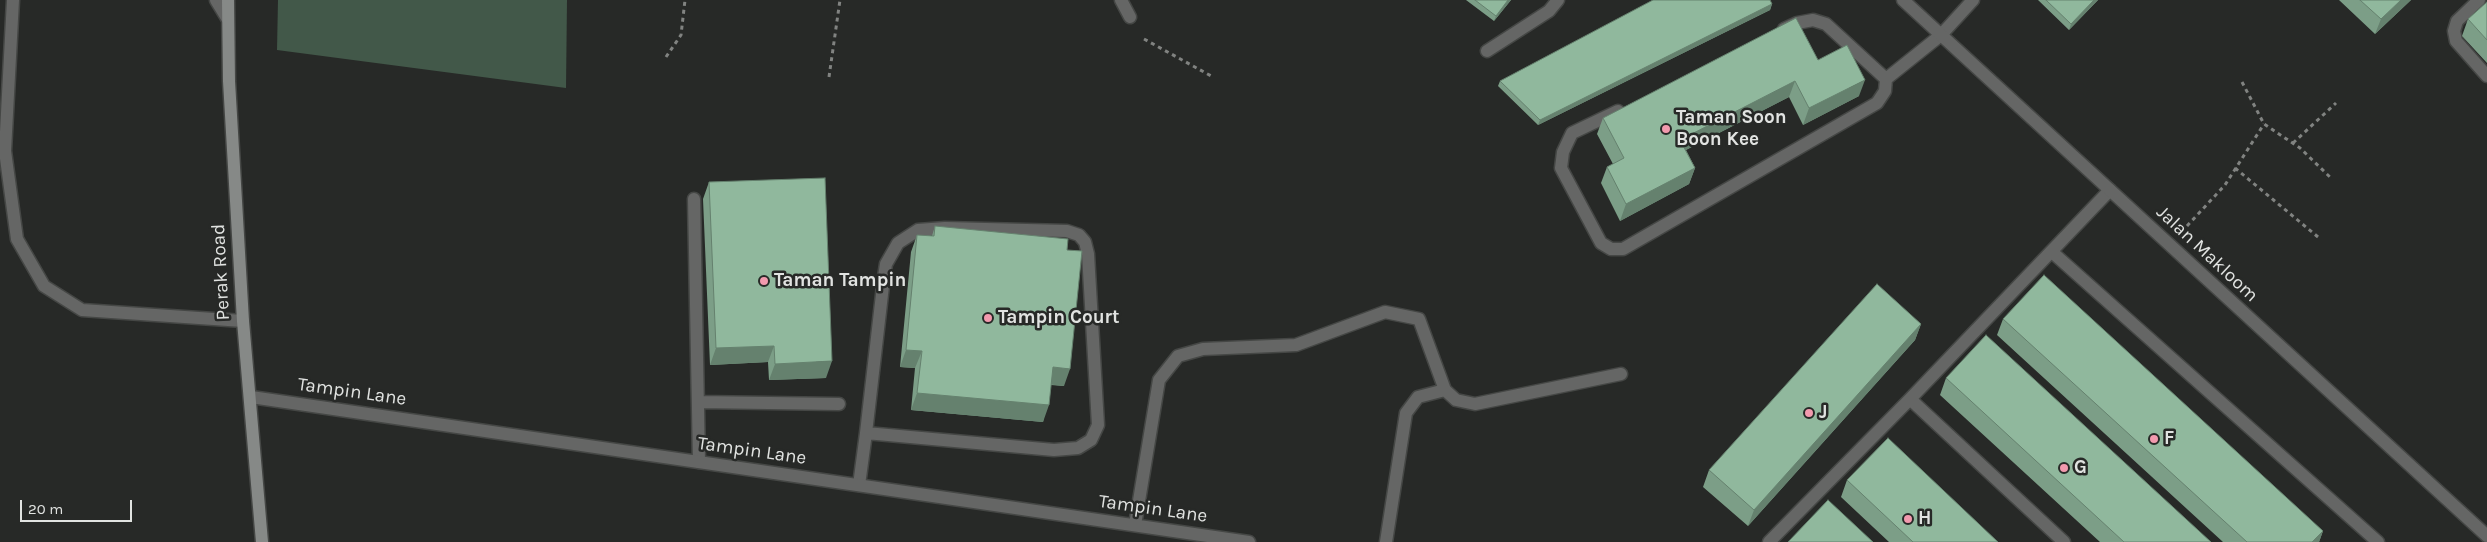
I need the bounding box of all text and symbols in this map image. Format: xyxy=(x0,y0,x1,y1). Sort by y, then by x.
place label: Taman Soon Boon Kee xyxy=(1676,107,1787,151)
marker: Taman Soon Boon Kee xyxy=(1660,123,1672,135)
street label: Jalan Makloom xyxy=(2151,201,2263,307)
street label: Perak Road xyxy=(207,223,235,321)
place label: Taman Tampin xyxy=(774,270,906,292)
marker: Taman Tampin xyxy=(758,275,770,287)
place label: Tampin Court xyxy=(998,307,1120,329)
marker: Tampin Court xyxy=(982,312,994,324)
street label: Tampin Lane xyxy=(296,373,408,411)
place label: J xyxy=(1819,402,1827,424)
marker: J xyxy=(1803,407,1815,419)
place label: F xyxy=(2164,428,2174,450)
street label: Tampin Lane xyxy=(696,432,808,470)
marker: F xyxy=(2148,433,2160,445)
place label: G xyxy=(2074,457,2087,479)
marker: G xyxy=(2058,462,2070,474)
scale bar xyxy=(22,490,135,522)
street label: Tampin Lane xyxy=(1097,490,1209,528)
text: 20 m xyxy=(28,500,63,518)
place label: H xyxy=(1918,508,1931,530)
marker: H xyxy=(1902,513,1914,525)

